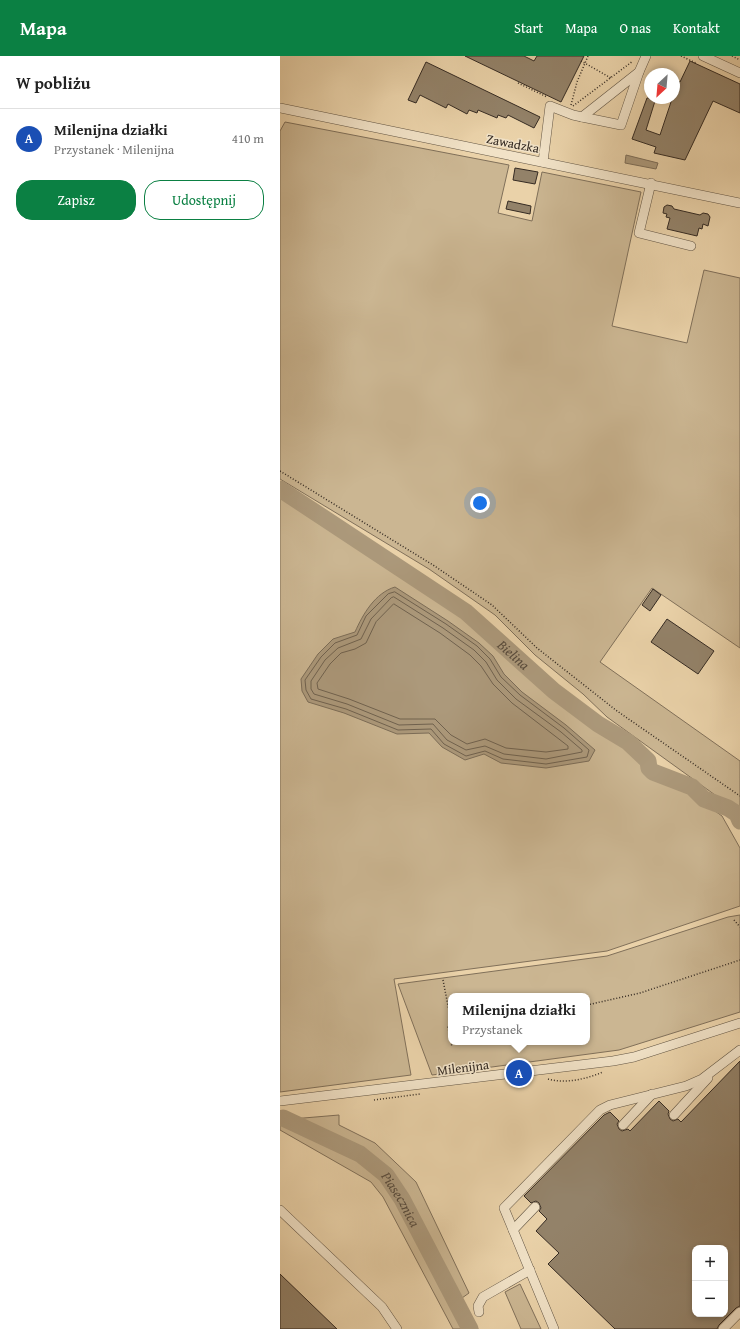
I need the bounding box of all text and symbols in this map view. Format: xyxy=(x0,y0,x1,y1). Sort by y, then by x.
text: Mapa xyxy=(20,14,67,42)
text: Start xyxy=(514,18,543,38)
text: Mapa xyxy=(565,18,597,38)
text: O nas xyxy=(619,18,651,38)
text: Kontakt xyxy=(673,18,720,38)
north arrow xyxy=(644,68,680,104)
text: W pobliżu xyxy=(16,70,91,95)
text: Milenijna działki xyxy=(54,119,168,140)
text: A xyxy=(25,129,33,148)
text: 410 m xyxy=(232,129,264,148)
street label: Zawadzka xyxy=(485,129,542,158)
text: Przystanek · Milenijna xyxy=(54,140,174,159)
button: Zapisz xyxy=(16,180,136,220)
button: Udostępnij xyxy=(144,180,264,220)
your location xyxy=(470,493,490,513)
water label: Bielina xyxy=(492,634,534,675)
popup xyxy=(448,993,590,1045)
text: Milenijna działki xyxy=(462,999,576,1020)
text: Przystanek xyxy=(462,1020,523,1039)
street label: Milenijna xyxy=(436,1055,491,1080)
pin: A xyxy=(506,1058,532,1088)
water label: Piasecznica xyxy=(376,1167,425,1231)
map controls xyxy=(692,1245,728,1317)
button: + xyxy=(692,1245,728,1281)
button: − xyxy=(692,1281,728,1317)

